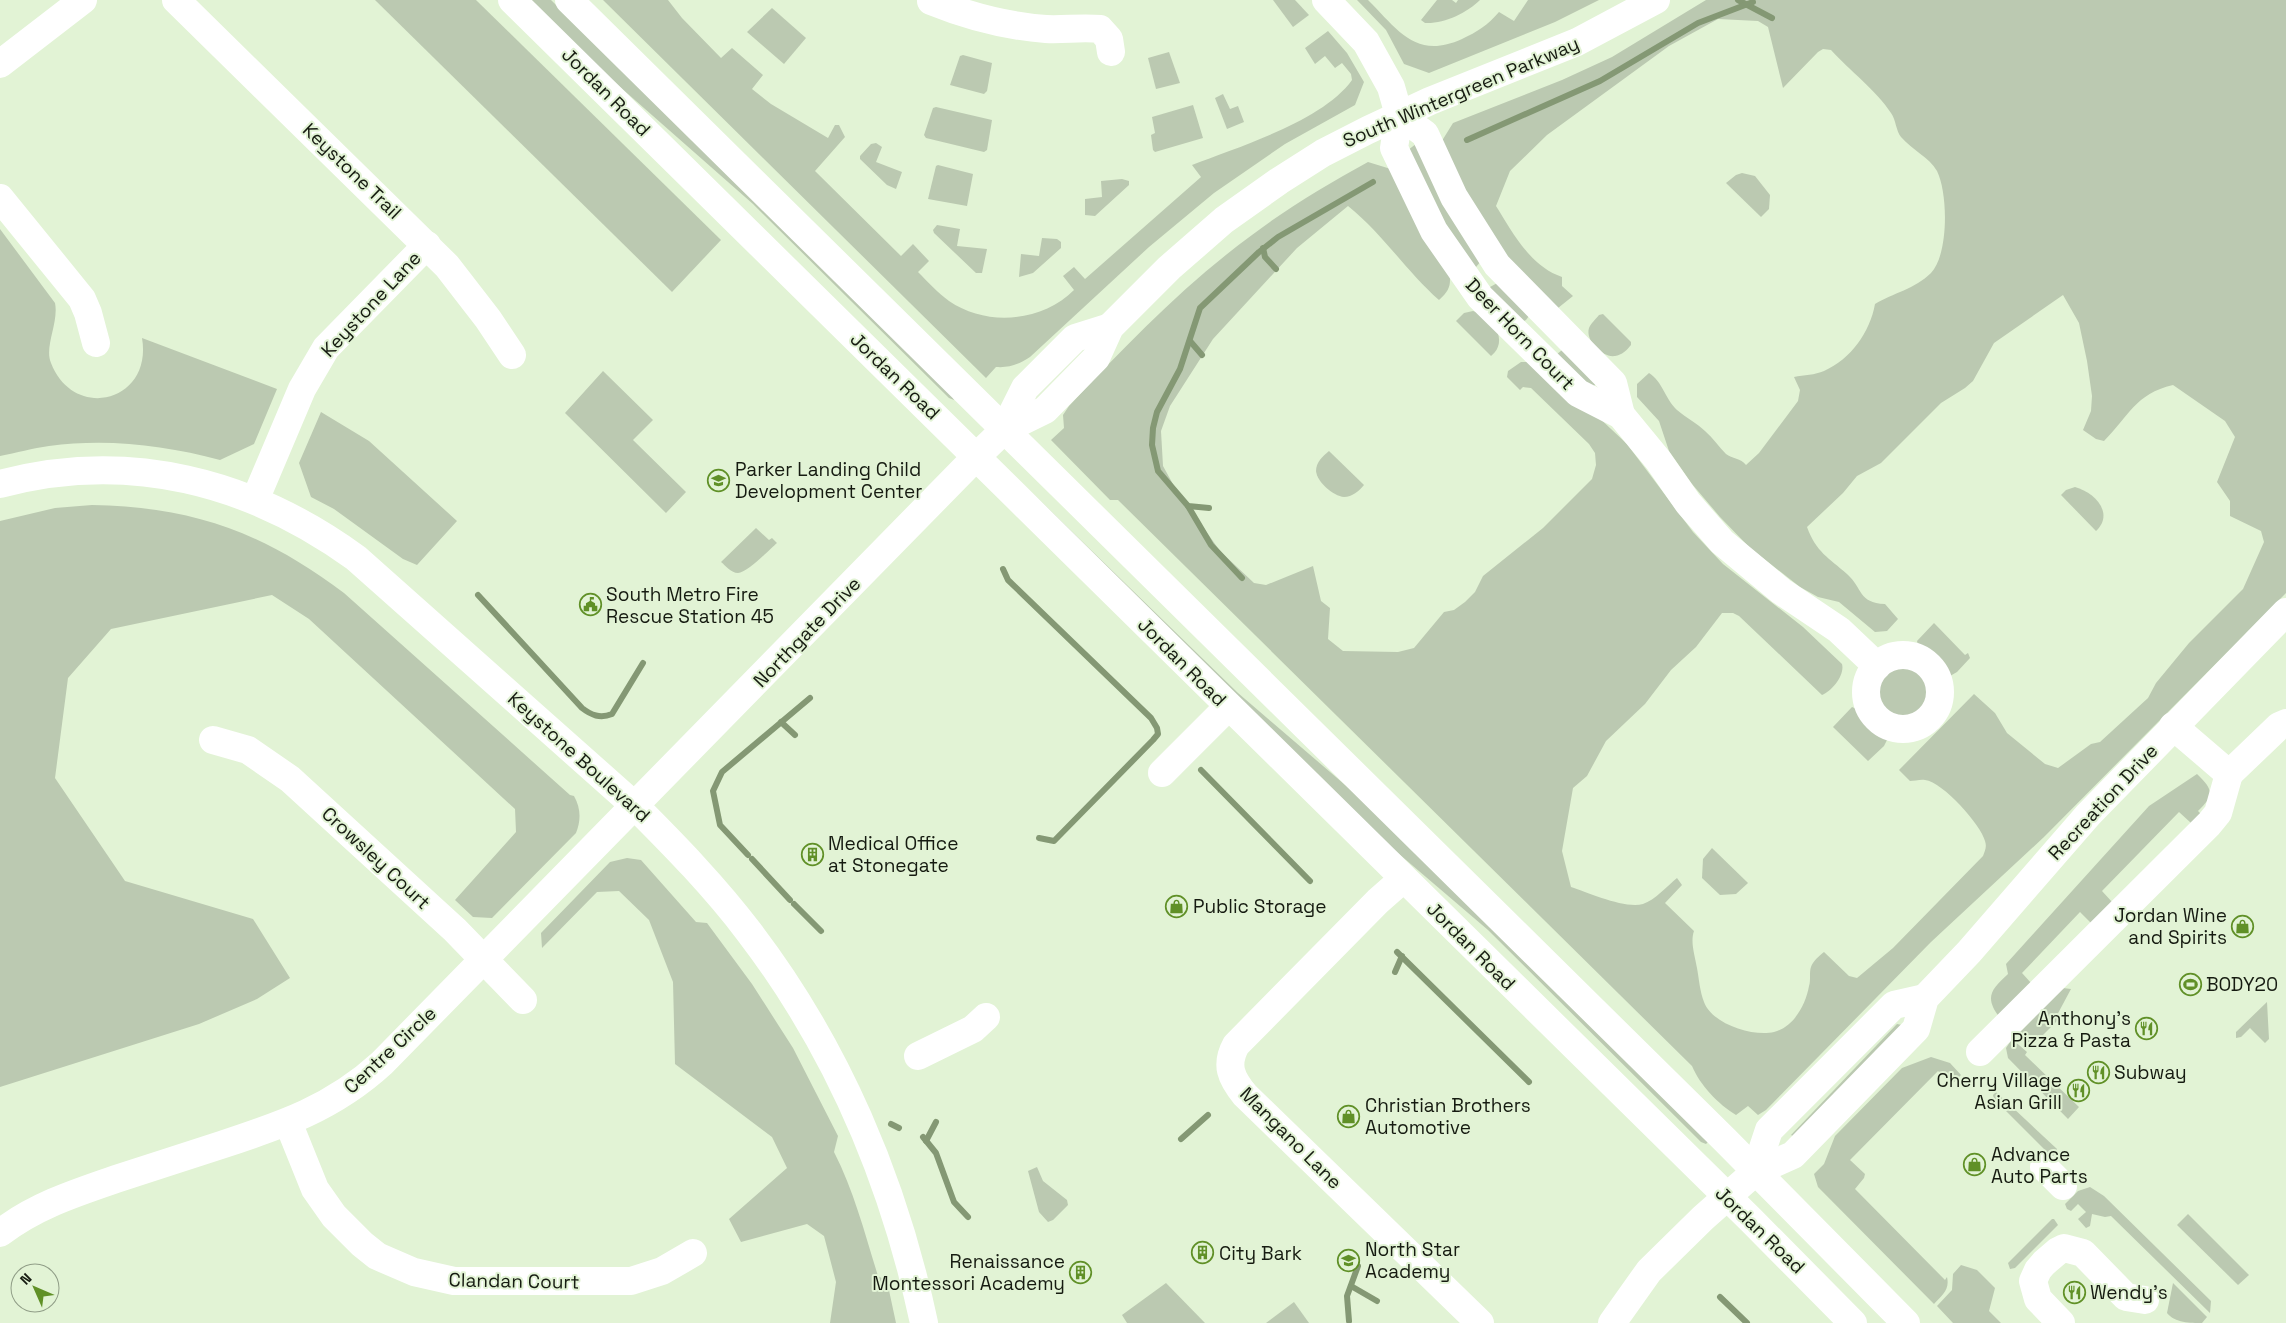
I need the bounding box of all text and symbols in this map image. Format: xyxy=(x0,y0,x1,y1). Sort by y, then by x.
street label: South Wintergreen Parkway xyxy=(1339,31,1583,153)
street label: Jordan Road xyxy=(556,42,656,142)
street label: Keystone Trail xyxy=(297,118,407,224)
street label: Keystone Lane xyxy=(315,246,427,362)
street label: Deer Horn Court xyxy=(1460,273,1580,395)
street label: Jordan Road xyxy=(845,327,945,425)
place label: Parker Landing Child Development Center xyxy=(735,457,922,504)
school or university icon: Parker Landing Child Development Center xyxy=(707,468,731,492)
street label: Northgate Drive xyxy=(748,571,866,693)
place label: South Metro Fire Rescue Station 45 xyxy=(606,582,774,629)
public building icon: South Metro Fire Rescue Station 45 xyxy=(578,593,602,617)
street label: Jordan Road xyxy=(1132,612,1232,712)
street label: Keystone Boulevard xyxy=(503,686,655,828)
street label: Recreation Drive xyxy=(2043,739,2163,865)
street label: Crowsley Court xyxy=(316,801,436,915)
place label: Medical Office at Stonegate xyxy=(828,831,958,878)
building icon: Medical Office at Stonegate xyxy=(800,842,824,866)
shop icon: Public Storage xyxy=(1165,894,1189,918)
place label: Public Storage xyxy=(1193,894,1327,919)
street label: Jordan Road xyxy=(1421,896,1521,996)
place label: Jordan Wine and Spirits xyxy=(2114,903,2227,950)
shop icon: Jordan Wine and Spirits xyxy=(2231,914,2255,938)
sports icon: BODY20 xyxy=(2178,972,2202,996)
place label: BODY20 xyxy=(2206,972,2278,997)
street label: Centre Circle xyxy=(339,1001,441,1099)
place label: Anthony’s Pizza & Pasta xyxy=(2012,1006,2131,1053)
restaurant icon: Anthony’s Pizza & Pasta xyxy=(2135,1017,2159,1041)
restaurant icon: Subway xyxy=(2086,1060,2110,1084)
place label: Subway xyxy=(2114,1060,2187,1085)
place label: Cherry Village Asian Grill xyxy=(1936,1068,2062,1115)
restaurant icon: Cherry Village Asian Grill xyxy=(2066,1079,2090,1103)
street label: Mangano Lane xyxy=(1235,1082,1347,1194)
place label: Christian Brothers Automotive xyxy=(1365,1093,1531,1140)
shop icon: Christian Brothers Automotive xyxy=(1337,1104,1361,1128)
place label: Advance Auto Parts xyxy=(1991,1142,2088,1189)
shop icon: Advance Auto Parts xyxy=(1963,1153,1987,1177)
street label: Jordan Road xyxy=(1710,1181,1810,1279)
place label: North Star Academy xyxy=(1365,1237,1460,1284)
building icon: City Bark xyxy=(1191,1241,1215,1265)
place label: City Bark xyxy=(1219,1241,1302,1266)
school or university icon: North Star Academy xyxy=(1337,1248,1361,1272)
place label: Renaissance Montessori Academy xyxy=(872,1249,1065,1296)
building icon: Renaissance Montessori Academy xyxy=(1069,1260,1093,1284)
north arrow xyxy=(10,1263,60,1313)
street label: Clandan Court xyxy=(448,1267,580,1295)
text: N xyxy=(16,1269,35,1288)
restaurant icon: Wendy's xyxy=(2062,1280,2086,1304)
place label: Wendy's xyxy=(2090,1280,2168,1305)

